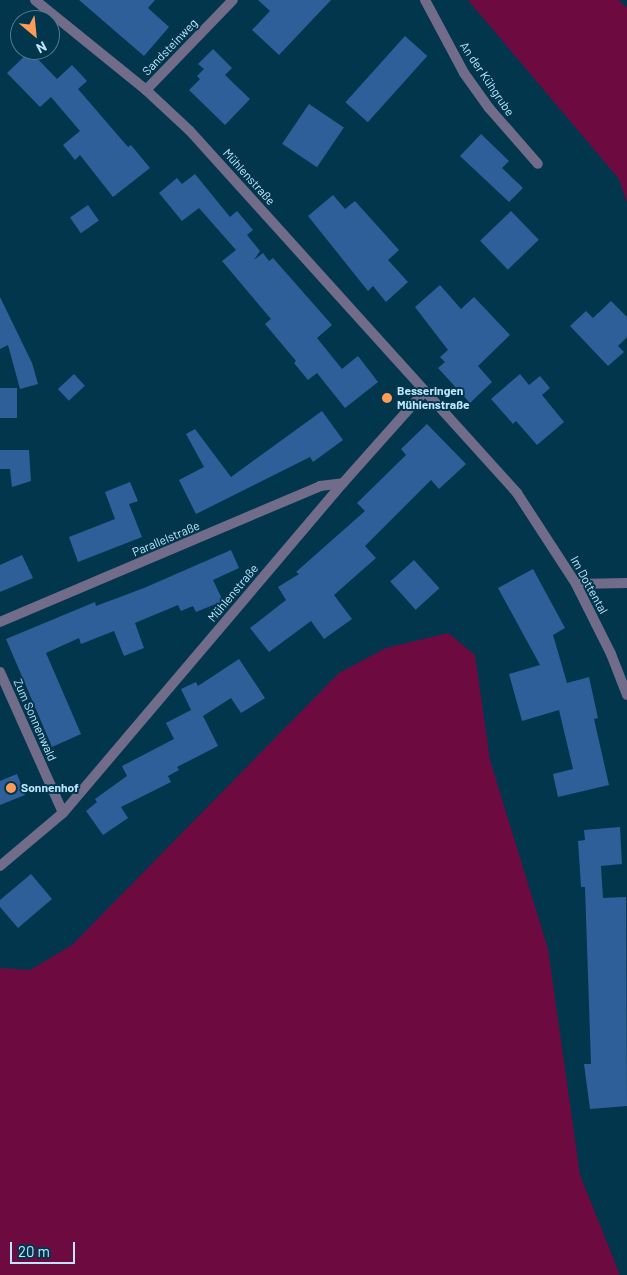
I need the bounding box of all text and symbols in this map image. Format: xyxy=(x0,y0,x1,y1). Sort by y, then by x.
north arrow xyxy=(10,10,60,60)
street label: Sandsteinweg xyxy=(139,16,201,78)
text: N xyxy=(34,38,50,57)
street label: An der Kühgrube xyxy=(457,39,517,119)
street label: Mühlenstraße xyxy=(220,146,278,208)
place label: Besseringen Mühlenstraße xyxy=(397,384,470,412)
marker: Besseringen Mühlenstraße xyxy=(381,392,393,404)
street label: Parallelstraße xyxy=(130,518,202,560)
street label: Im Dottental xyxy=(567,554,611,616)
street label: Mühlenstraße xyxy=(205,561,261,625)
street label: Zum Sonnenwald xyxy=(10,677,60,763)
place label: Sonnenhof xyxy=(21,781,79,795)
marker: Sonnenhof xyxy=(5,782,17,794)
scale bar xyxy=(12,1232,78,1264)
text: 20 m xyxy=(18,1242,50,1260)

